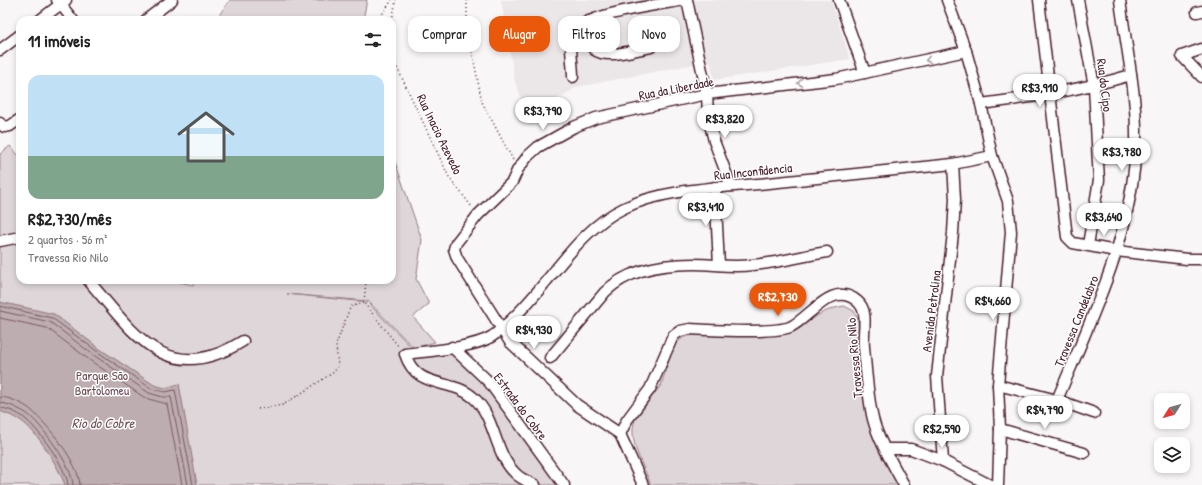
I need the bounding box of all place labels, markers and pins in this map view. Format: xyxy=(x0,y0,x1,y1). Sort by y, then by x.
pin: R$3,910 xyxy=(1003,74,1077,108)
pin: R$3,790 xyxy=(506,97,580,131)
pin: R$3,820 xyxy=(688,105,762,139)
pin: R$3,780 xyxy=(1085,138,1159,172)
pin: R$3,410 xyxy=(669,193,743,227)
pin: R$3,640 xyxy=(1067,203,1141,237)
pin: R$2,730 xyxy=(741,283,815,317)
pin: R$4,660 xyxy=(956,287,1030,321)
pin: R$4,930 xyxy=(497,316,571,350)
pin: R$4,790 xyxy=(1008,396,1082,430)
pin: R$2,590 xyxy=(905,415,979,449)

